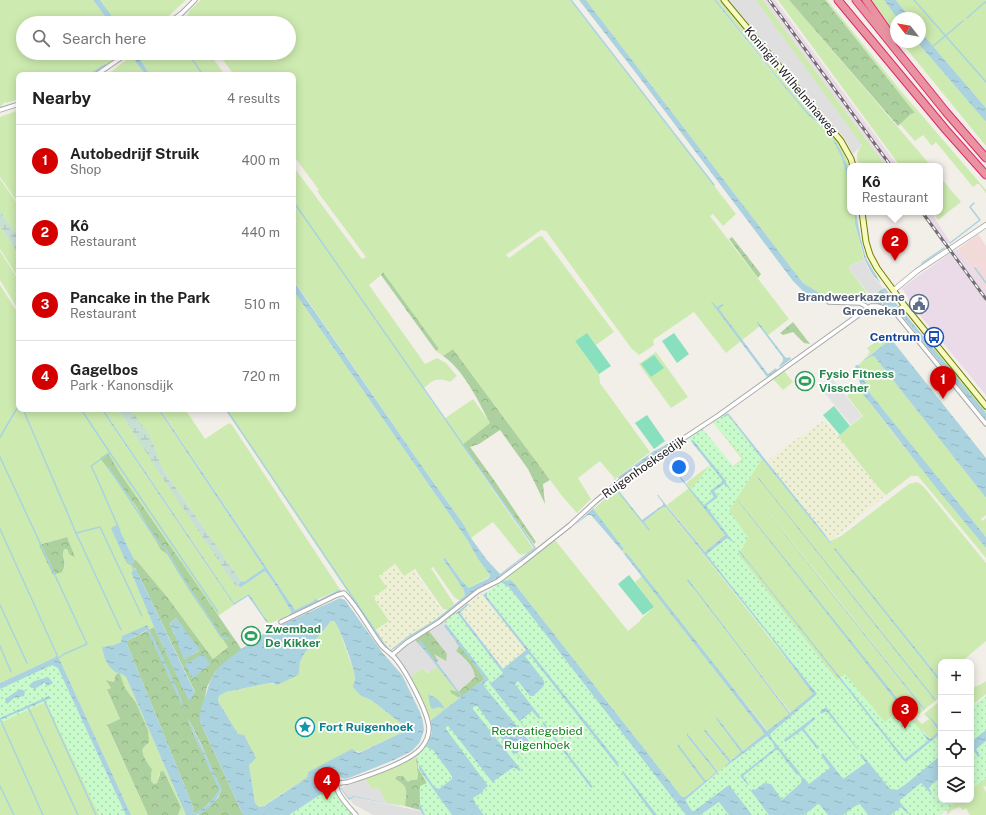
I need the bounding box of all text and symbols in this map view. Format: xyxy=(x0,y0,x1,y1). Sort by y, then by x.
north arrow xyxy=(890,12,926,48)
search box xyxy=(16,16,296,60)
street label: Koningin Wilhelminaweg xyxy=(742,24,840,138)
icon: search xyxy=(30,27,52,49)
text: Search here xyxy=(62,30,146,47)
text: Nearby xyxy=(32,88,91,108)
text: 4 results xyxy=(227,91,280,106)
text: Autobedrijf Struik xyxy=(70,145,199,162)
text: 1 xyxy=(42,153,48,168)
text: 400 m xyxy=(242,153,280,168)
text: Shop xyxy=(70,162,101,177)
popup xyxy=(847,163,943,215)
text: Kô xyxy=(862,173,881,190)
text: Restaurant xyxy=(862,190,928,205)
text: Kô xyxy=(70,217,89,234)
text: 2 xyxy=(41,225,49,240)
text: 440 m xyxy=(241,225,280,240)
pin: 2 xyxy=(882,228,908,261)
text: Restaurant xyxy=(70,234,136,249)
text: Pancake in the Park xyxy=(70,289,210,306)
place label: Brandweerkazerne Groenekan xyxy=(797,290,905,318)
public building icon: Brandweerkazerne Groenekan xyxy=(908,293,930,315)
text: 3 xyxy=(41,297,49,312)
text: 510 m xyxy=(244,297,280,312)
text: Restaurant xyxy=(70,306,136,321)
bus stop icon: Centrum xyxy=(923,326,945,348)
place label: Centrum xyxy=(870,330,920,344)
text: Gagelbos xyxy=(70,361,138,378)
pin: 1 xyxy=(930,366,956,399)
place label: Fysio Fitness Visscher xyxy=(819,367,894,395)
text: 4 xyxy=(41,369,49,384)
text: 720 m xyxy=(242,369,280,384)
sports icon: Fysio Fitness Visscher xyxy=(794,370,816,392)
text: Park · Kanonsdijk xyxy=(70,378,174,393)
street label: Ruigenhoeksedijk xyxy=(599,433,689,501)
your location xyxy=(669,457,689,477)
place label: Zwembad De Kikker xyxy=(265,622,321,650)
sports icon: Zwembad De Kikker xyxy=(240,625,262,647)
map controls xyxy=(938,659,974,803)
button: + xyxy=(938,659,974,695)
button: − xyxy=(938,695,974,731)
pin: 3 xyxy=(892,696,918,729)
place icon: Fort Ruigenhoek xyxy=(294,716,316,738)
place label: Fort Ruigenhoek xyxy=(319,720,414,734)
park label: Recreatiegebied Ruigenhoek xyxy=(491,724,583,752)
button: locate xyxy=(938,731,974,767)
pin: 4 xyxy=(314,767,340,800)
button: layers xyxy=(938,767,974,803)

